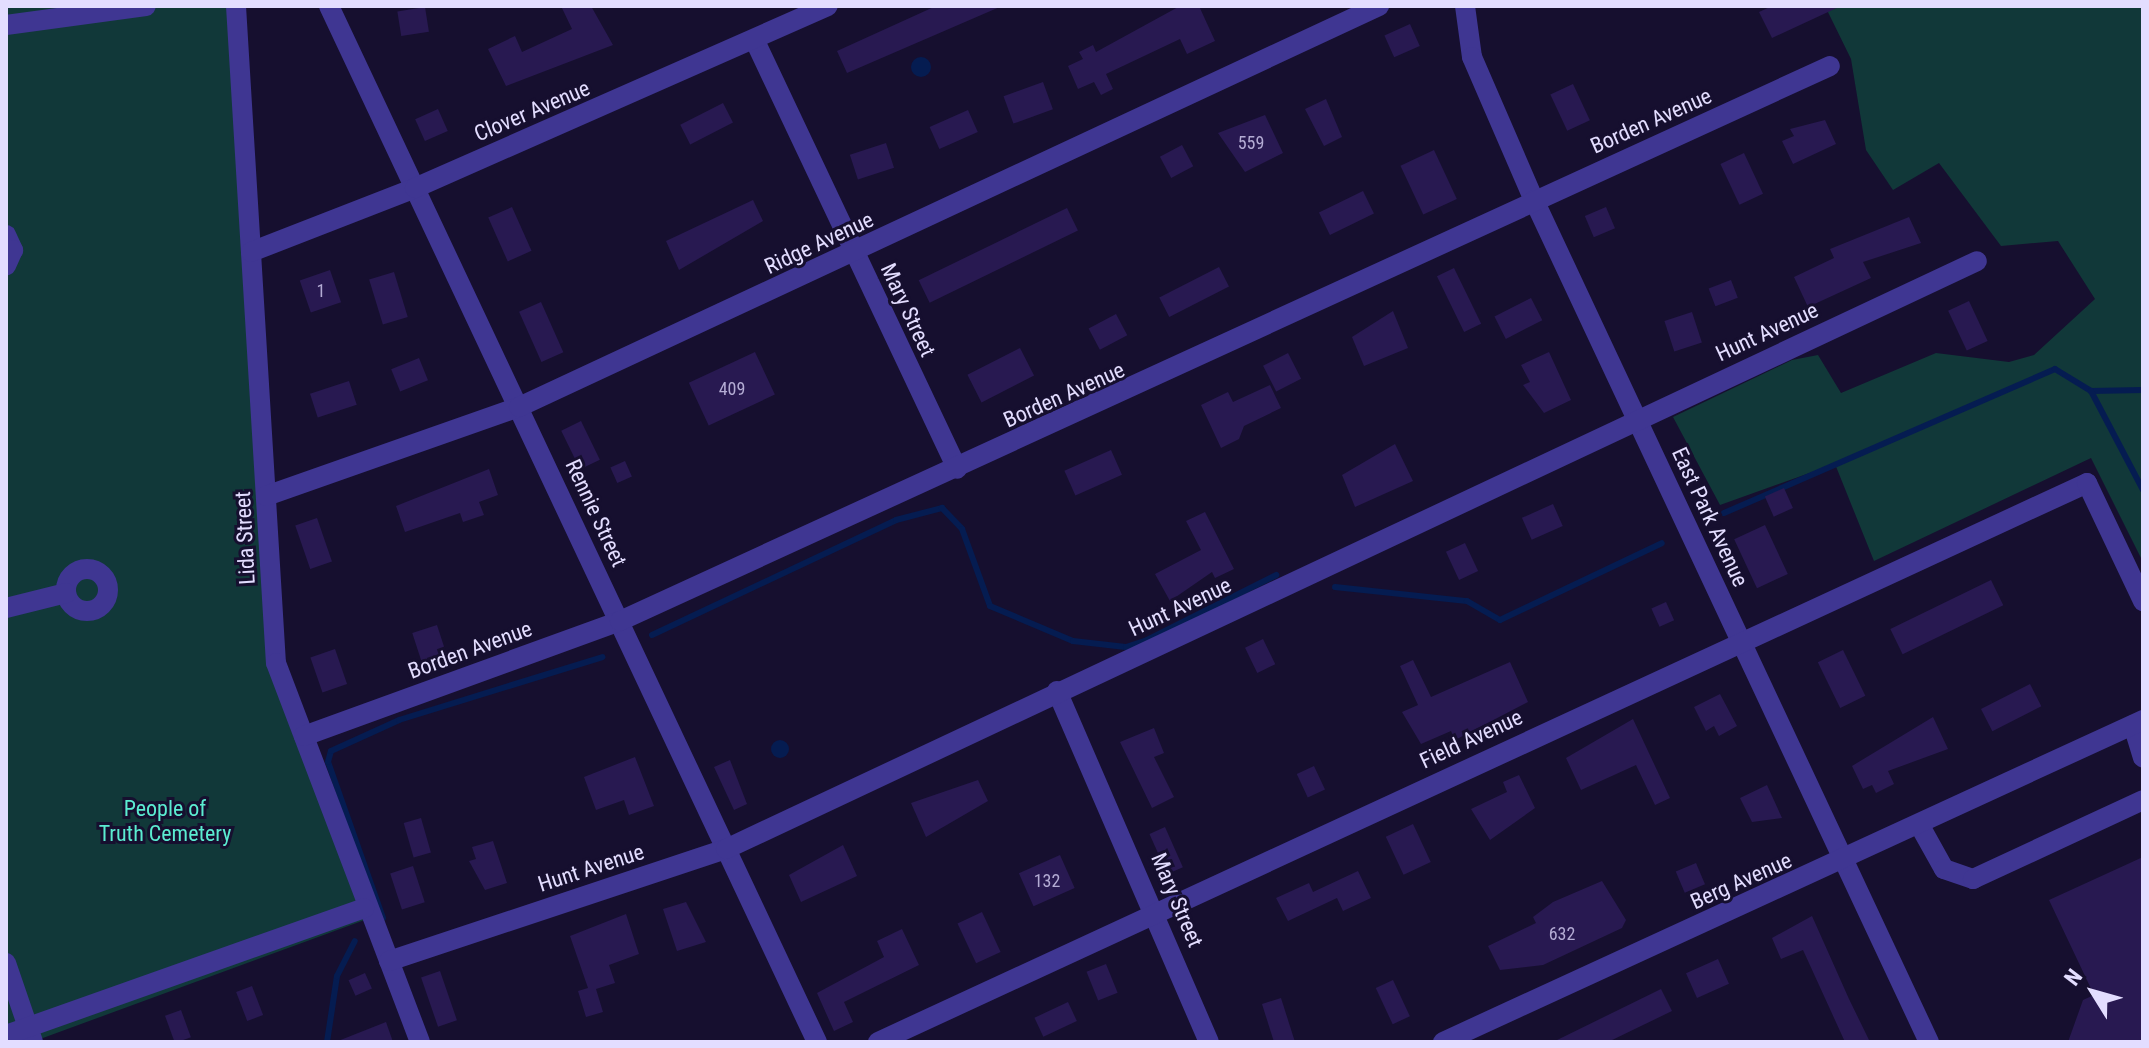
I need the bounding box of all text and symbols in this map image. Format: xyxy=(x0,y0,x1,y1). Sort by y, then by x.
street label: Clover Avenue xyxy=(470,75,594,147)
street label: Borden Avenue xyxy=(1586,83,1716,159)
house number: 559 xyxy=(1238,132,1264,154)
street label: Ridge Avenue xyxy=(760,206,878,280)
street label: Mary Street xyxy=(875,259,941,361)
house number: 1 xyxy=(317,280,325,302)
street label: Hunt Avenue xyxy=(1712,297,1822,367)
street label: Borden Avenue xyxy=(999,357,1129,433)
house number: 409 xyxy=(719,378,745,400)
street label: East Park Avenue xyxy=(1666,443,1754,591)
street label: Rennie Street xyxy=(560,455,632,571)
street label: Lida Street xyxy=(229,491,261,585)
street label: Hunt Avenue xyxy=(1125,572,1235,642)
street label: Borden Avenue xyxy=(404,615,536,685)
street label: Field Avenue xyxy=(1415,704,1527,774)
park label: People of Truth Cemetery xyxy=(99,795,231,846)
street label: Hunt Avenue xyxy=(535,838,647,898)
street label: Berg Avenue xyxy=(1686,847,1796,915)
street label: Mary Street xyxy=(1145,849,1209,951)
house number: 132 xyxy=(1034,870,1060,892)
house number: 632 xyxy=(1549,923,1575,945)
north arrow xyxy=(2053,952,2133,1032)
text: N xyxy=(2059,964,2087,990)

